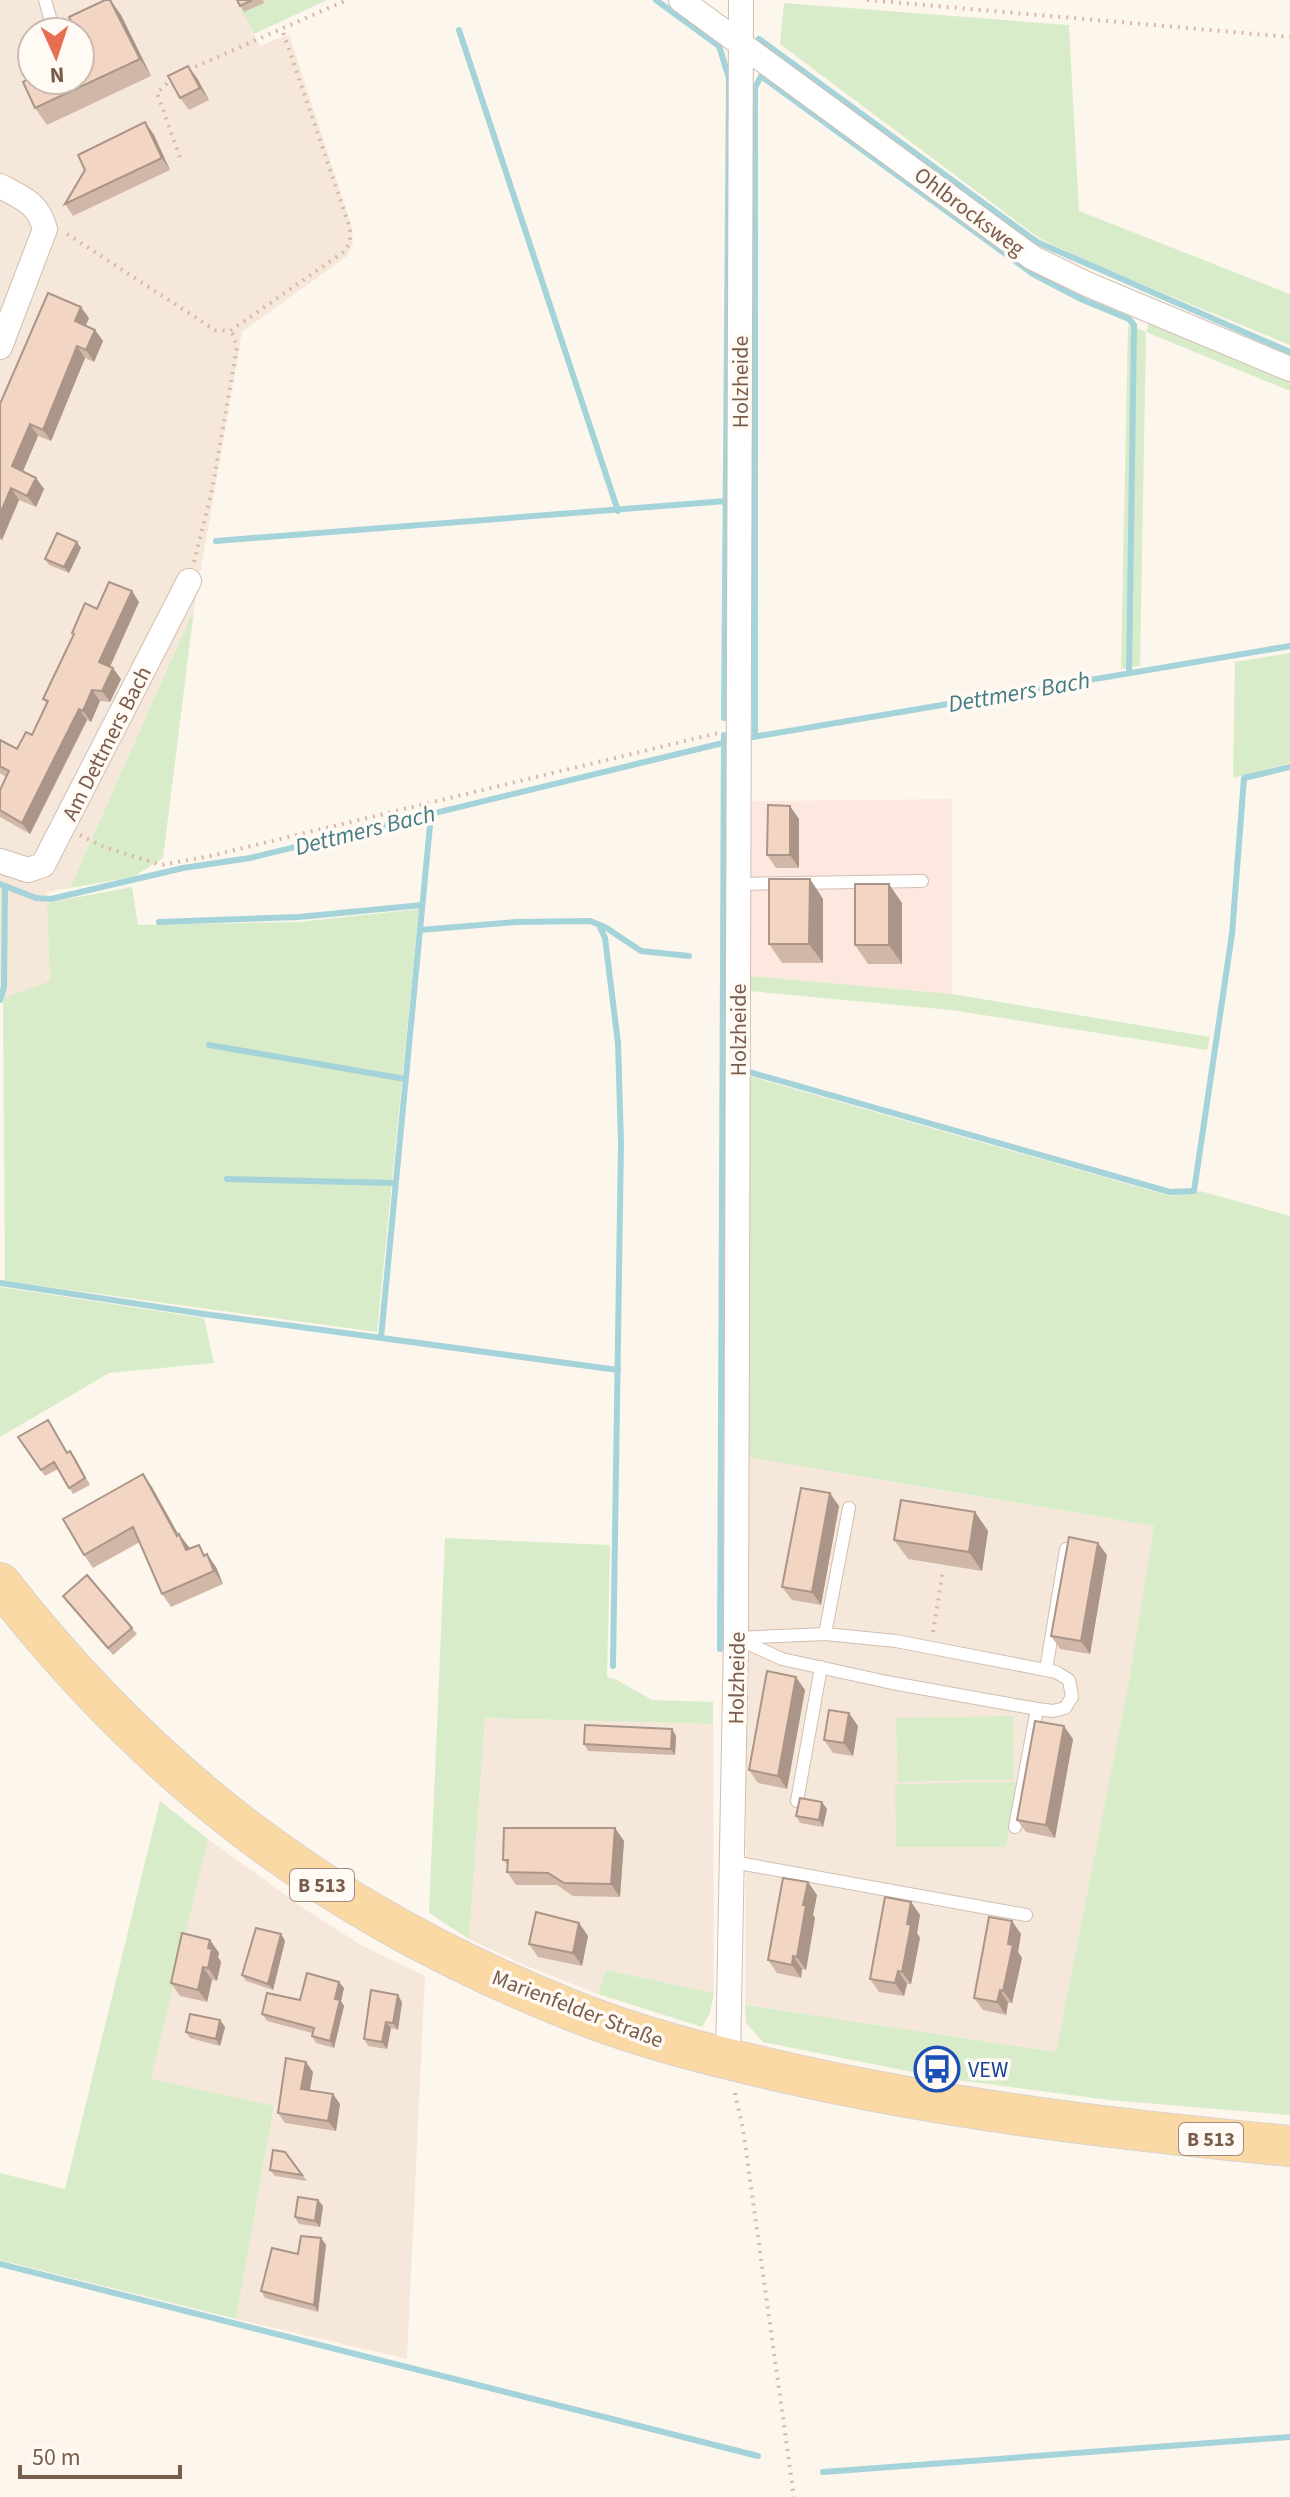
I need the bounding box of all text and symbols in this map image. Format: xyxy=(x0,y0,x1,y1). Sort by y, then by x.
north arrow xyxy=(16,16,96,96)
text: N xyxy=(49,59,65,91)
street label: Ohlbrocksweg xyxy=(907,159,1031,264)
street label: Holzheide xyxy=(725,336,757,428)
street label: Am Dettmers Bach xyxy=(54,661,160,826)
water label: Dettmers Bach xyxy=(945,663,1093,722)
water label: Dettmers Bach xyxy=(291,796,439,865)
street label: Holzheide xyxy=(723,984,755,1076)
street label: Holzheide xyxy=(720,1631,754,1725)
road number: B 513 xyxy=(290,1869,354,1901)
street label: Marienfelder Straße xyxy=(487,1961,668,2056)
bus stop icon: VEW xyxy=(913,2045,961,2093)
place label: VEW xyxy=(968,2054,1008,2086)
road number: B 513 xyxy=(1179,2123,1243,2155)
scale bar xyxy=(20,2429,180,2479)
text: 50 m xyxy=(32,2440,81,2475)

